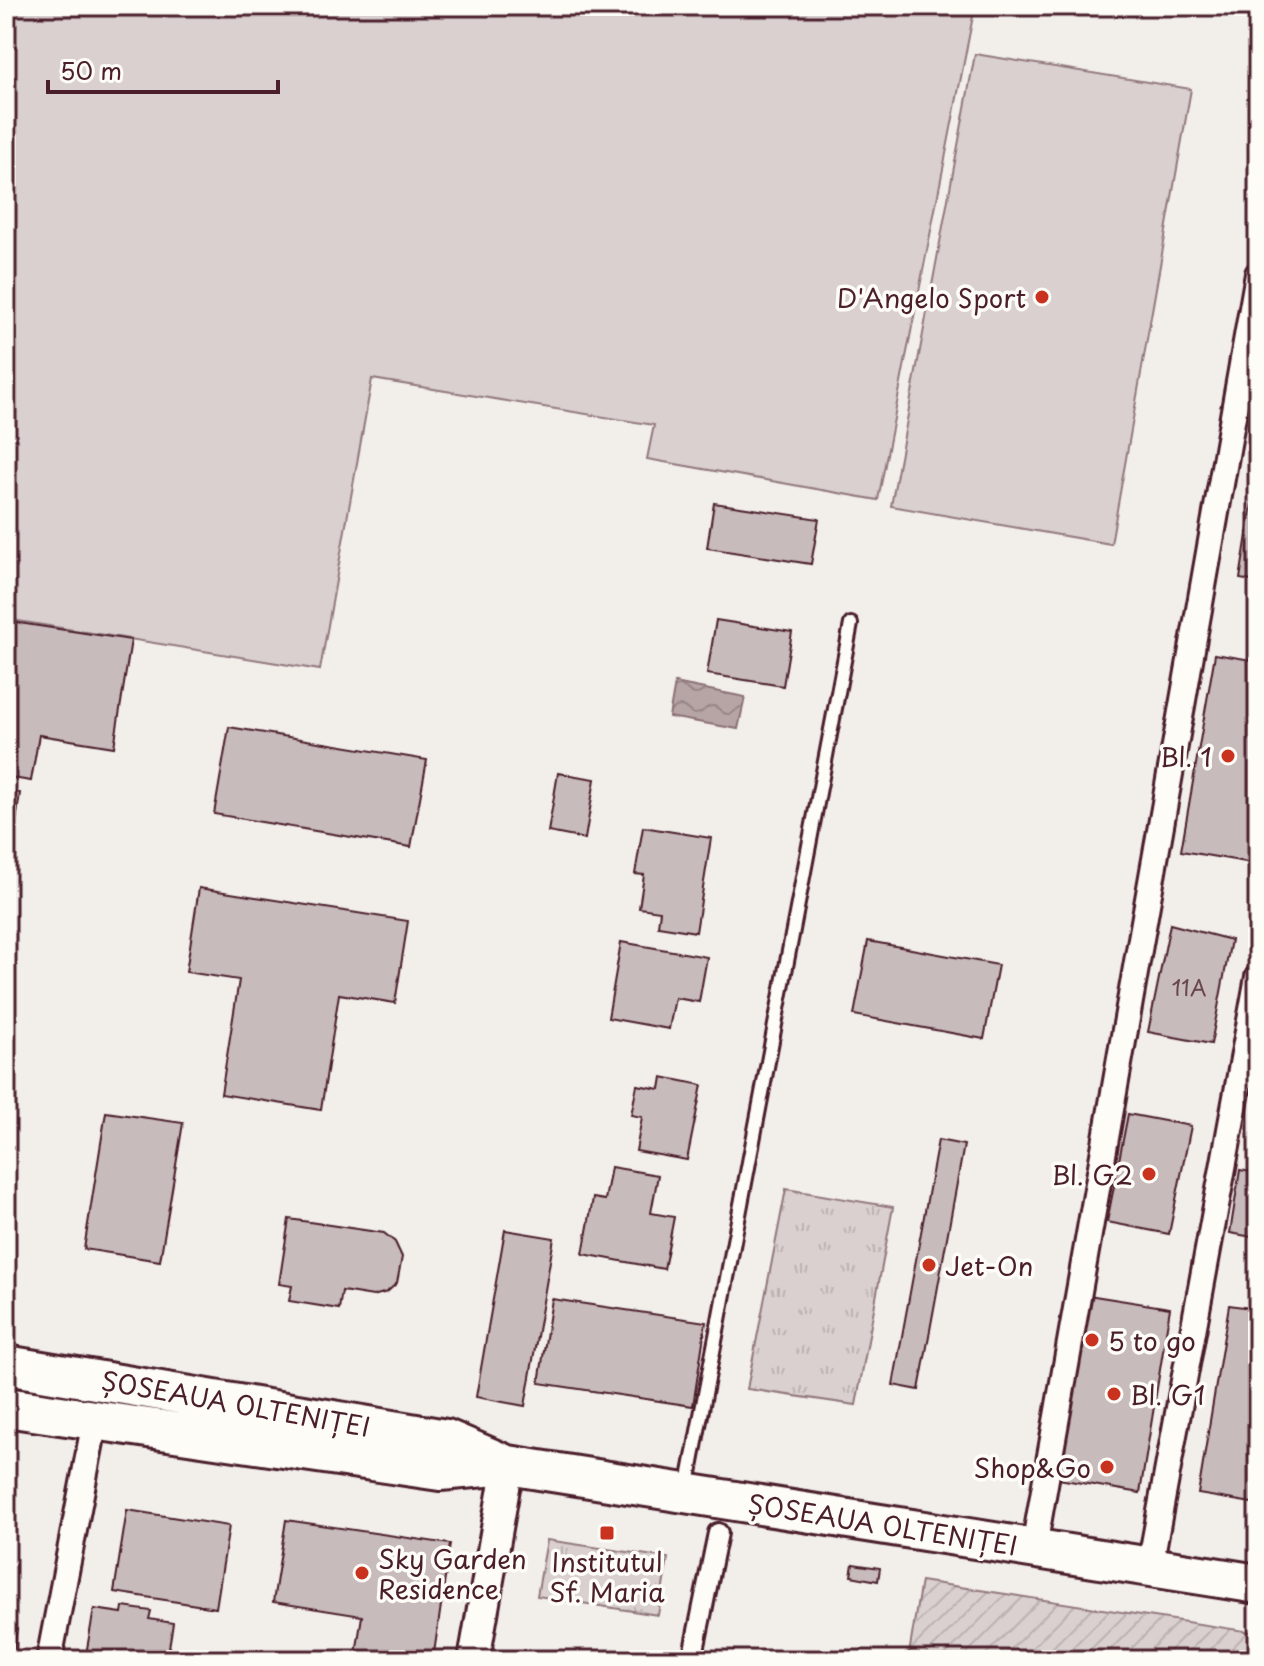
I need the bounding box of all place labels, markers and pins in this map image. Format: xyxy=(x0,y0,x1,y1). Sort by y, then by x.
place label: D'Angelo Sport xyxy=(837,278,1026,317)
marker: D'Angelo Sport xyxy=(1033,288,1051,306)
place label: Bl. 1 xyxy=(1160,737,1212,776)
marker: Bl. 1 xyxy=(1219,747,1237,765)
place label: Bl. G2 xyxy=(1052,1155,1133,1194)
marker: Bl. G2 xyxy=(1140,1165,1158,1183)
place label: Jet-On xyxy=(945,1246,1033,1285)
marker: Jet-On xyxy=(920,1256,938,1274)
place label: 5 to go xyxy=(1108,1321,1196,1360)
marker: 5 to go xyxy=(1083,1331,1101,1349)
place label: Bl. G1 xyxy=(1130,1375,1205,1414)
marker: Bl. G1 xyxy=(1105,1385,1123,1403)
place label: Shop&Go xyxy=(974,1448,1091,1487)
marker: Shop&Go xyxy=(1098,1458,1116,1476)
marker: Institutul Sf. Maria xyxy=(598,1524,616,1542)
place label: Sky Garden Residence xyxy=(378,1539,527,1608)
place label: Institutul Sf. Maria xyxy=(549,1542,665,1611)
marker: Sky Garden Residence xyxy=(353,1564,371,1582)

